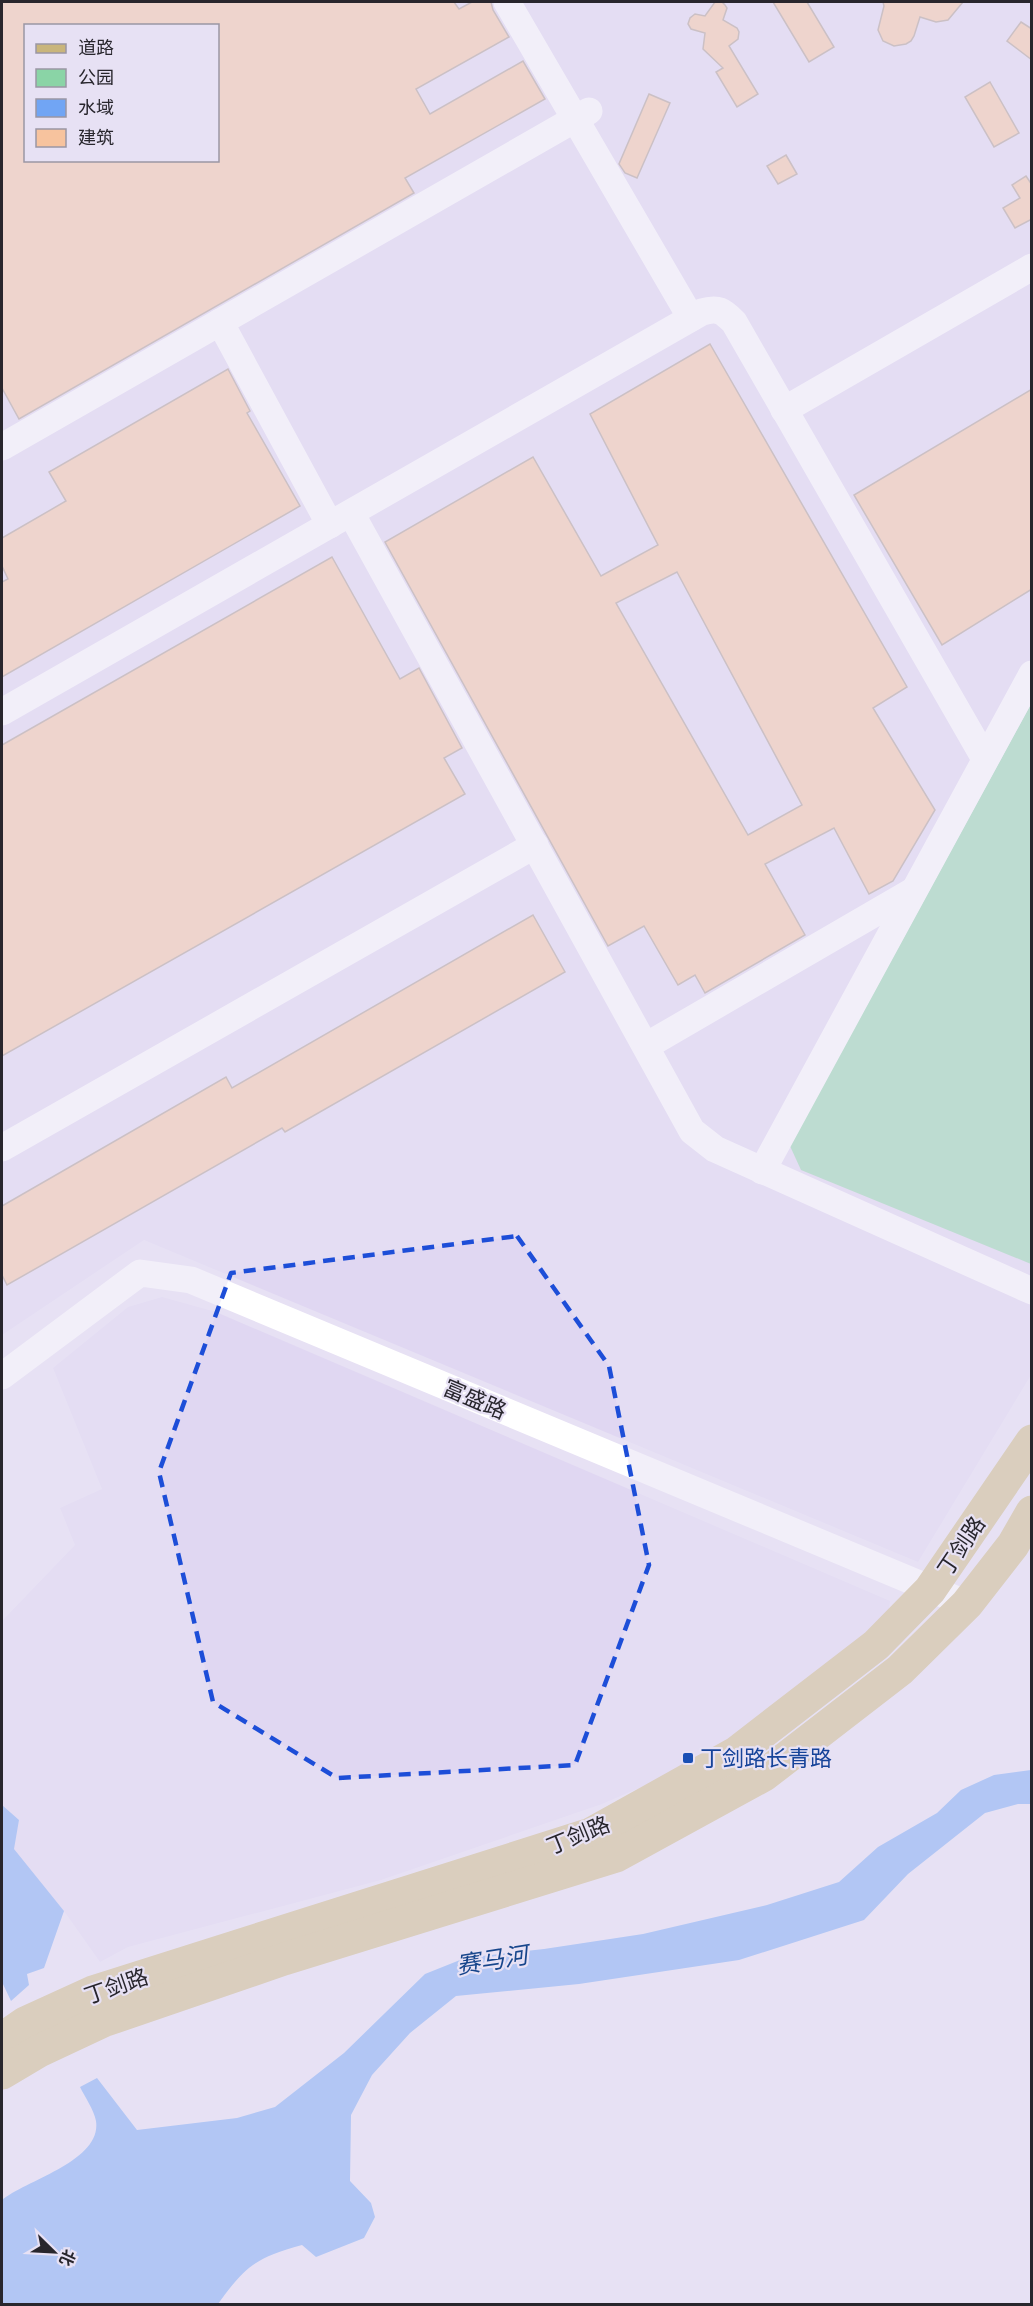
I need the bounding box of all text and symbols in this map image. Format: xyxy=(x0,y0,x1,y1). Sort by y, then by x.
legend xyxy=(24,24,219,162)
text: 道路 xyxy=(78,36,114,59)
text: 公园 xyxy=(78,66,114,89)
text: 水域 xyxy=(78,96,114,119)
text: 建筑 xyxy=(78,126,114,149)
street label: 富盛路 xyxy=(439,1373,511,1425)
street label: 丁剑路 xyxy=(931,1511,991,1581)
place label: 丁剑路长青路 xyxy=(700,1744,832,1772)
marker: 丁剑路长青路 xyxy=(681,1751,695,1765)
street label: 丁剑路 xyxy=(542,1810,614,1860)
water label: 赛马河 xyxy=(454,1938,534,1981)
street label: 丁剑路 xyxy=(80,1962,152,2010)
north arrow xyxy=(24,2222,84,2282)
text: 北 xyxy=(55,2247,80,2269)

